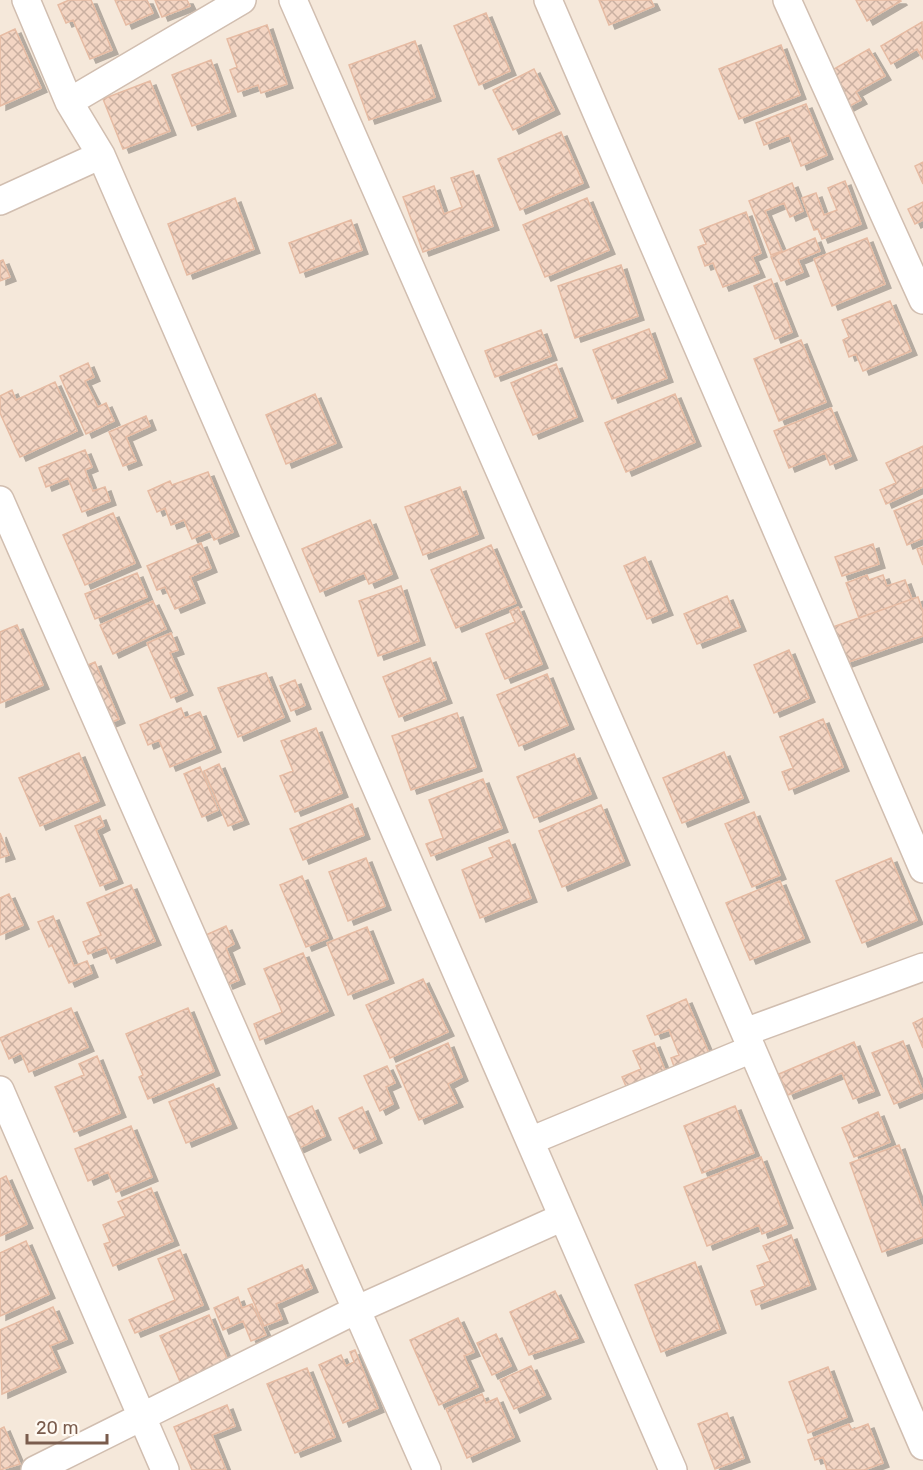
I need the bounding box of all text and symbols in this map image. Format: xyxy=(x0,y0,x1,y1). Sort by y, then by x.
scale bar xyxy=(27,1407,106,1445)
text: 20 m xyxy=(36,1417,78,1439)

